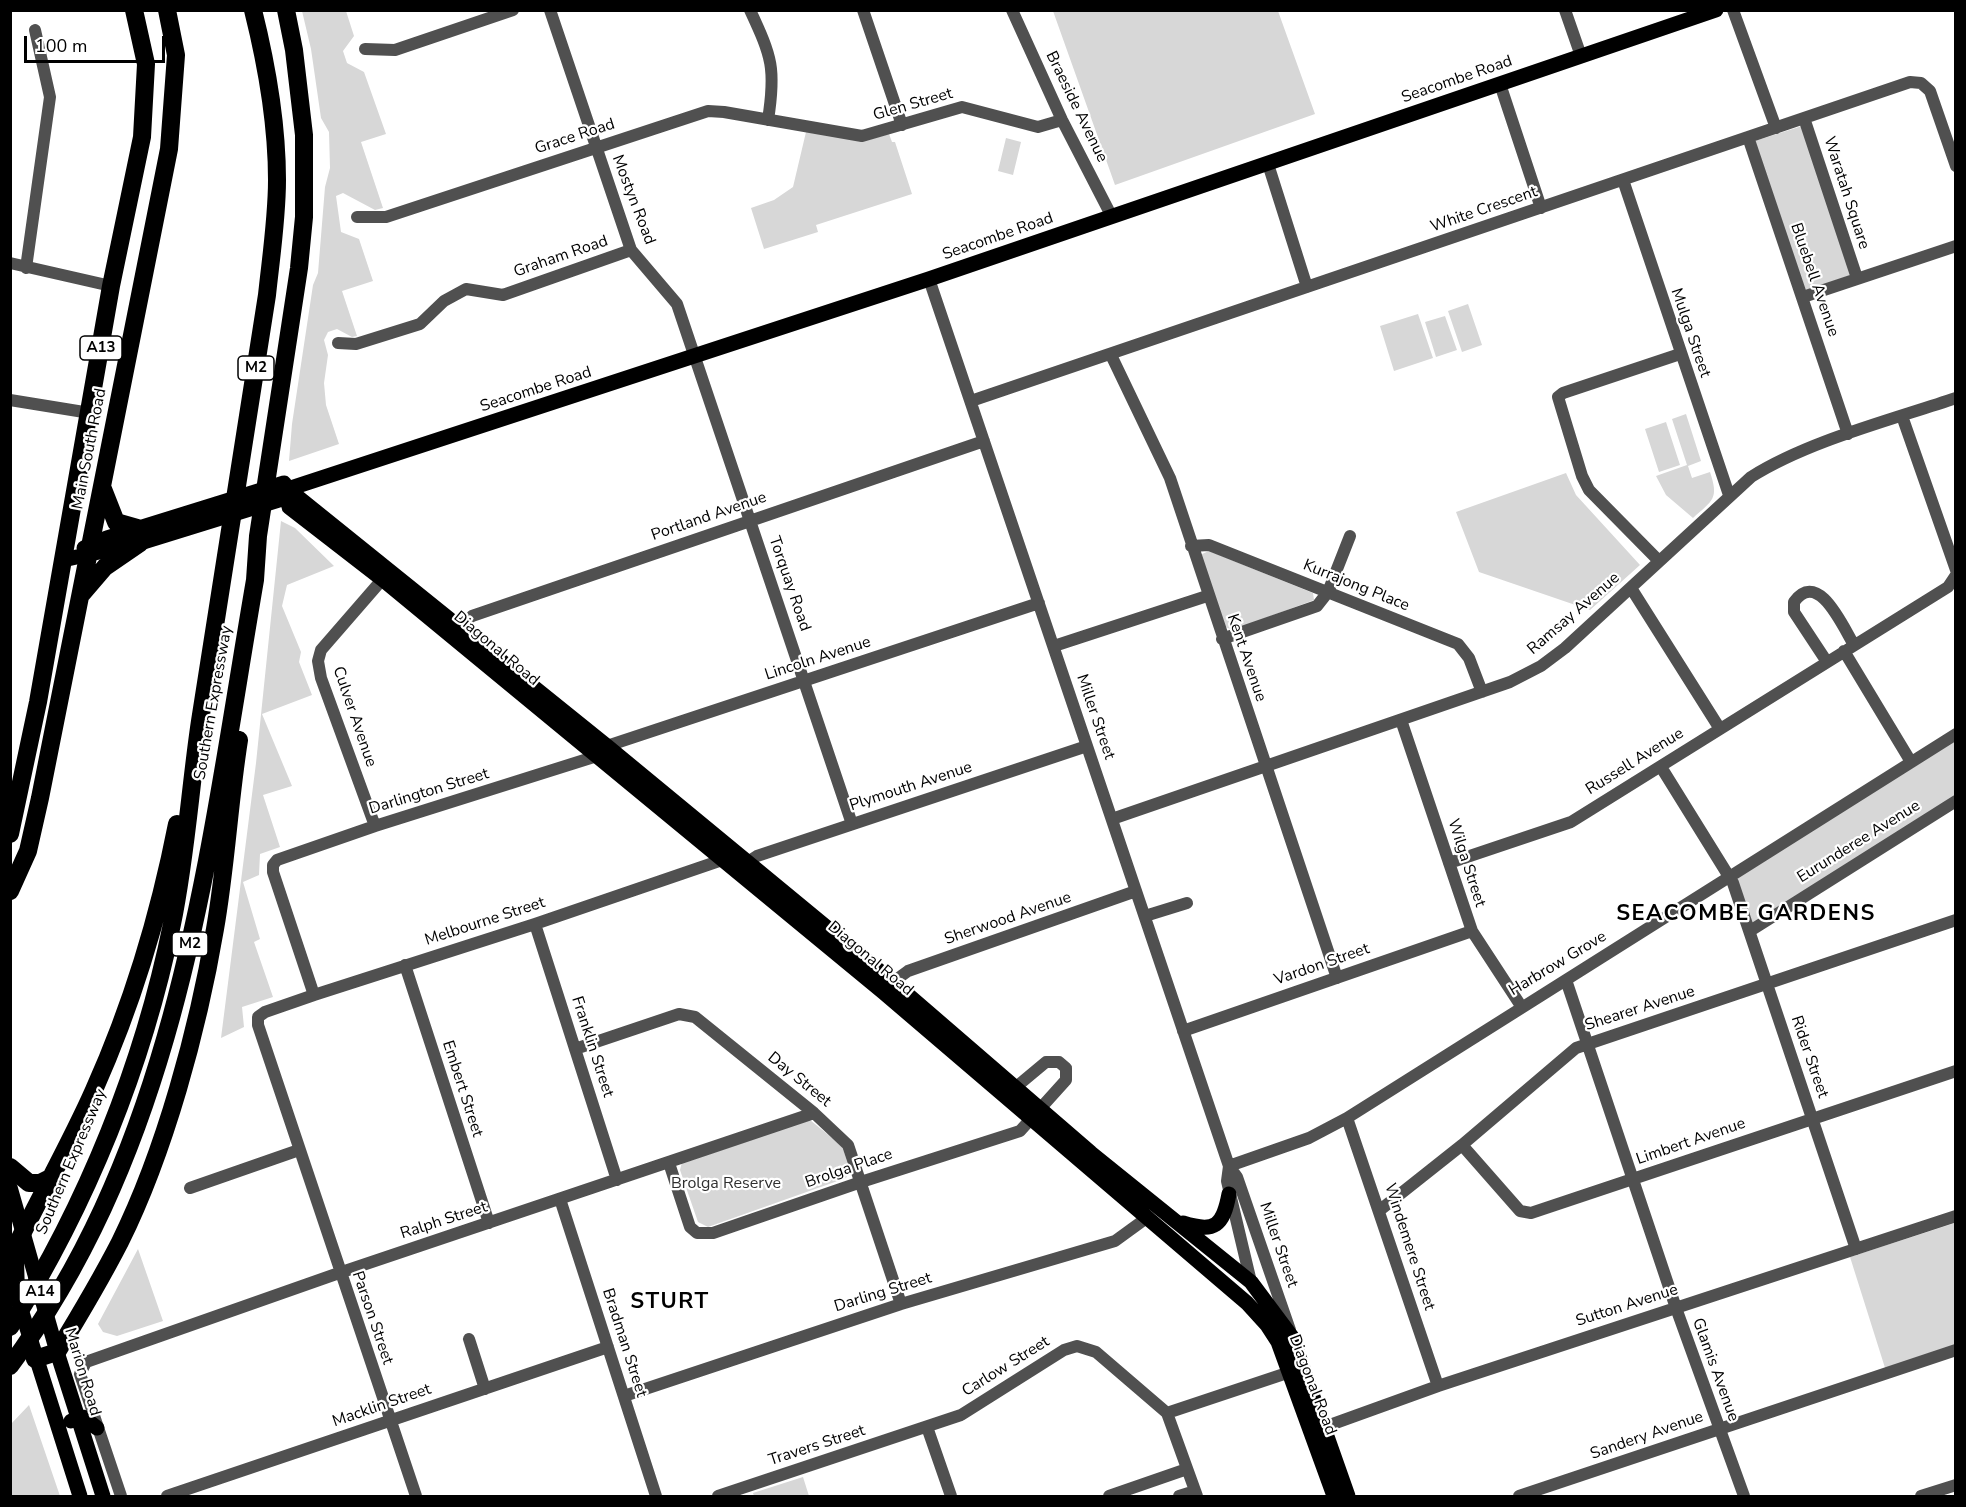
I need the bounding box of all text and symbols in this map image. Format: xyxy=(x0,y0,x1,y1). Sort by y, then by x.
scale bar xyxy=(27,24,168,62)
text: 100 m xyxy=(35,34,87,58)
street label: Braeside Avenue xyxy=(1041,48,1111,166)
street label: Seacombe Road xyxy=(1399,52,1515,108)
street label: Glen Street xyxy=(871,85,955,125)
street label: Grace Road xyxy=(533,115,617,159)
street label: Waratah Square xyxy=(1819,134,1873,252)
street label: Mostyn Road xyxy=(607,152,659,248)
street label: White Crescent xyxy=(1428,183,1540,237)
street label: Seacombe Road xyxy=(940,209,1056,265)
street label: Bluebell Avenue xyxy=(1786,221,1842,339)
street label: Graham Road xyxy=(511,232,611,282)
street label: Mulga Street xyxy=(1666,286,1714,380)
road number: A13 xyxy=(80,336,122,360)
road number: M2 xyxy=(238,356,274,380)
street label: Seacombe Road xyxy=(478,363,594,417)
street label: Main South Road xyxy=(69,387,111,511)
street label: Portland Avenue xyxy=(649,488,769,546)
street label: Torquay Road xyxy=(764,534,814,634)
street label: Kurrajong Place xyxy=(1300,556,1412,616)
street label: Ramsay Avenue xyxy=(1524,569,1624,659)
street label: Diagonal Road xyxy=(449,608,543,690)
street label: Kent Avenue xyxy=(1222,612,1270,704)
street label: Southern Expressway xyxy=(191,624,237,782)
street label: Lincoln Avenue xyxy=(763,633,873,685)
street label: Culver Avenue xyxy=(328,664,380,770)
street label: Miller Street xyxy=(1071,672,1119,762)
street label: Russell Avenue xyxy=(1583,724,1687,800)
street label: Plymouth Avenue xyxy=(847,758,975,816)
street label: Darlington Street xyxy=(367,765,491,819)
street label: Eurunderee Avenue xyxy=(1794,796,1924,888)
street label: Wilga Street xyxy=(1443,816,1489,910)
street label: Sherwood Avenue xyxy=(942,888,1074,950)
street label: Melbourne Street xyxy=(422,894,548,950)
district label: SEACOMBE GARDENS xyxy=(1616,902,1876,928)
street label: Diagonal Road xyxy=(823,918,917,1000)
street label: Harbrow Grove xyxy=(1506,927,1610,1001)
road number: M2 xyxy=(172,932,208,956)
street label: Vardon Street xyxy=(1272,940,1372,990)
street label: Shearer Avenue xyxy=(1583,982,1697,1036)
street label: Franklin Street xyxy=(567,994,617,1100)
street label: Rider Street xyxy=(1786,1013,1832,1101)
street label: Embert Street xyxy=(437,1038,487,1140)
street label: Day Street xyxy=(763,1049,835,1111)
street label: Southern Expressway xyxy=(33,1086,111,1238)
street label: Limbert Avenue xyxy=(1634,1114,1748,1170)
street label: Brolga Place xyxy=(803,1145,895,1193)
park label: Brolga Reserve xyxy=(671,1174,781,1194)
street label: Windemere Street xyxy=(1379,1181,1439,1313)
street label: Ralph Street xyxy=(398,1198,490,1244)
street label: Miller Street xyxy=(1254,1200,1302,1290)
street label: Parson Street xyxy=(347,1269,397,1367)
street label: Darling Street xyxy=(832,1269,934,1317)
road number: A14 xyxy=(19,1280,61,1304)
street label: Sutton Avenue xyxy=(1573,1280,1681,1332)
street label: Bradman Street xyxy=(597,1286,651,1400)
district label: STURT xyxy=(630,1290,710,1316)
street label: Glamis Avenue xyxy=(1687,1316,1743,1424)
street label: Marion Road xyxy=(60,1326,104,1418)
street label: Diagonal Road xyxy=(1284,1332,1340,1438)
street label: Carlow Street xyxy=(959,1333,1053,1401)
street label: Macklin Street xyxy=(330,1380,434,1432)
street label: Sandery Avenue xyxy=(1588,1408,1706,1464)
street label: Travers Street xyxy=(766,1421,868,1471)

